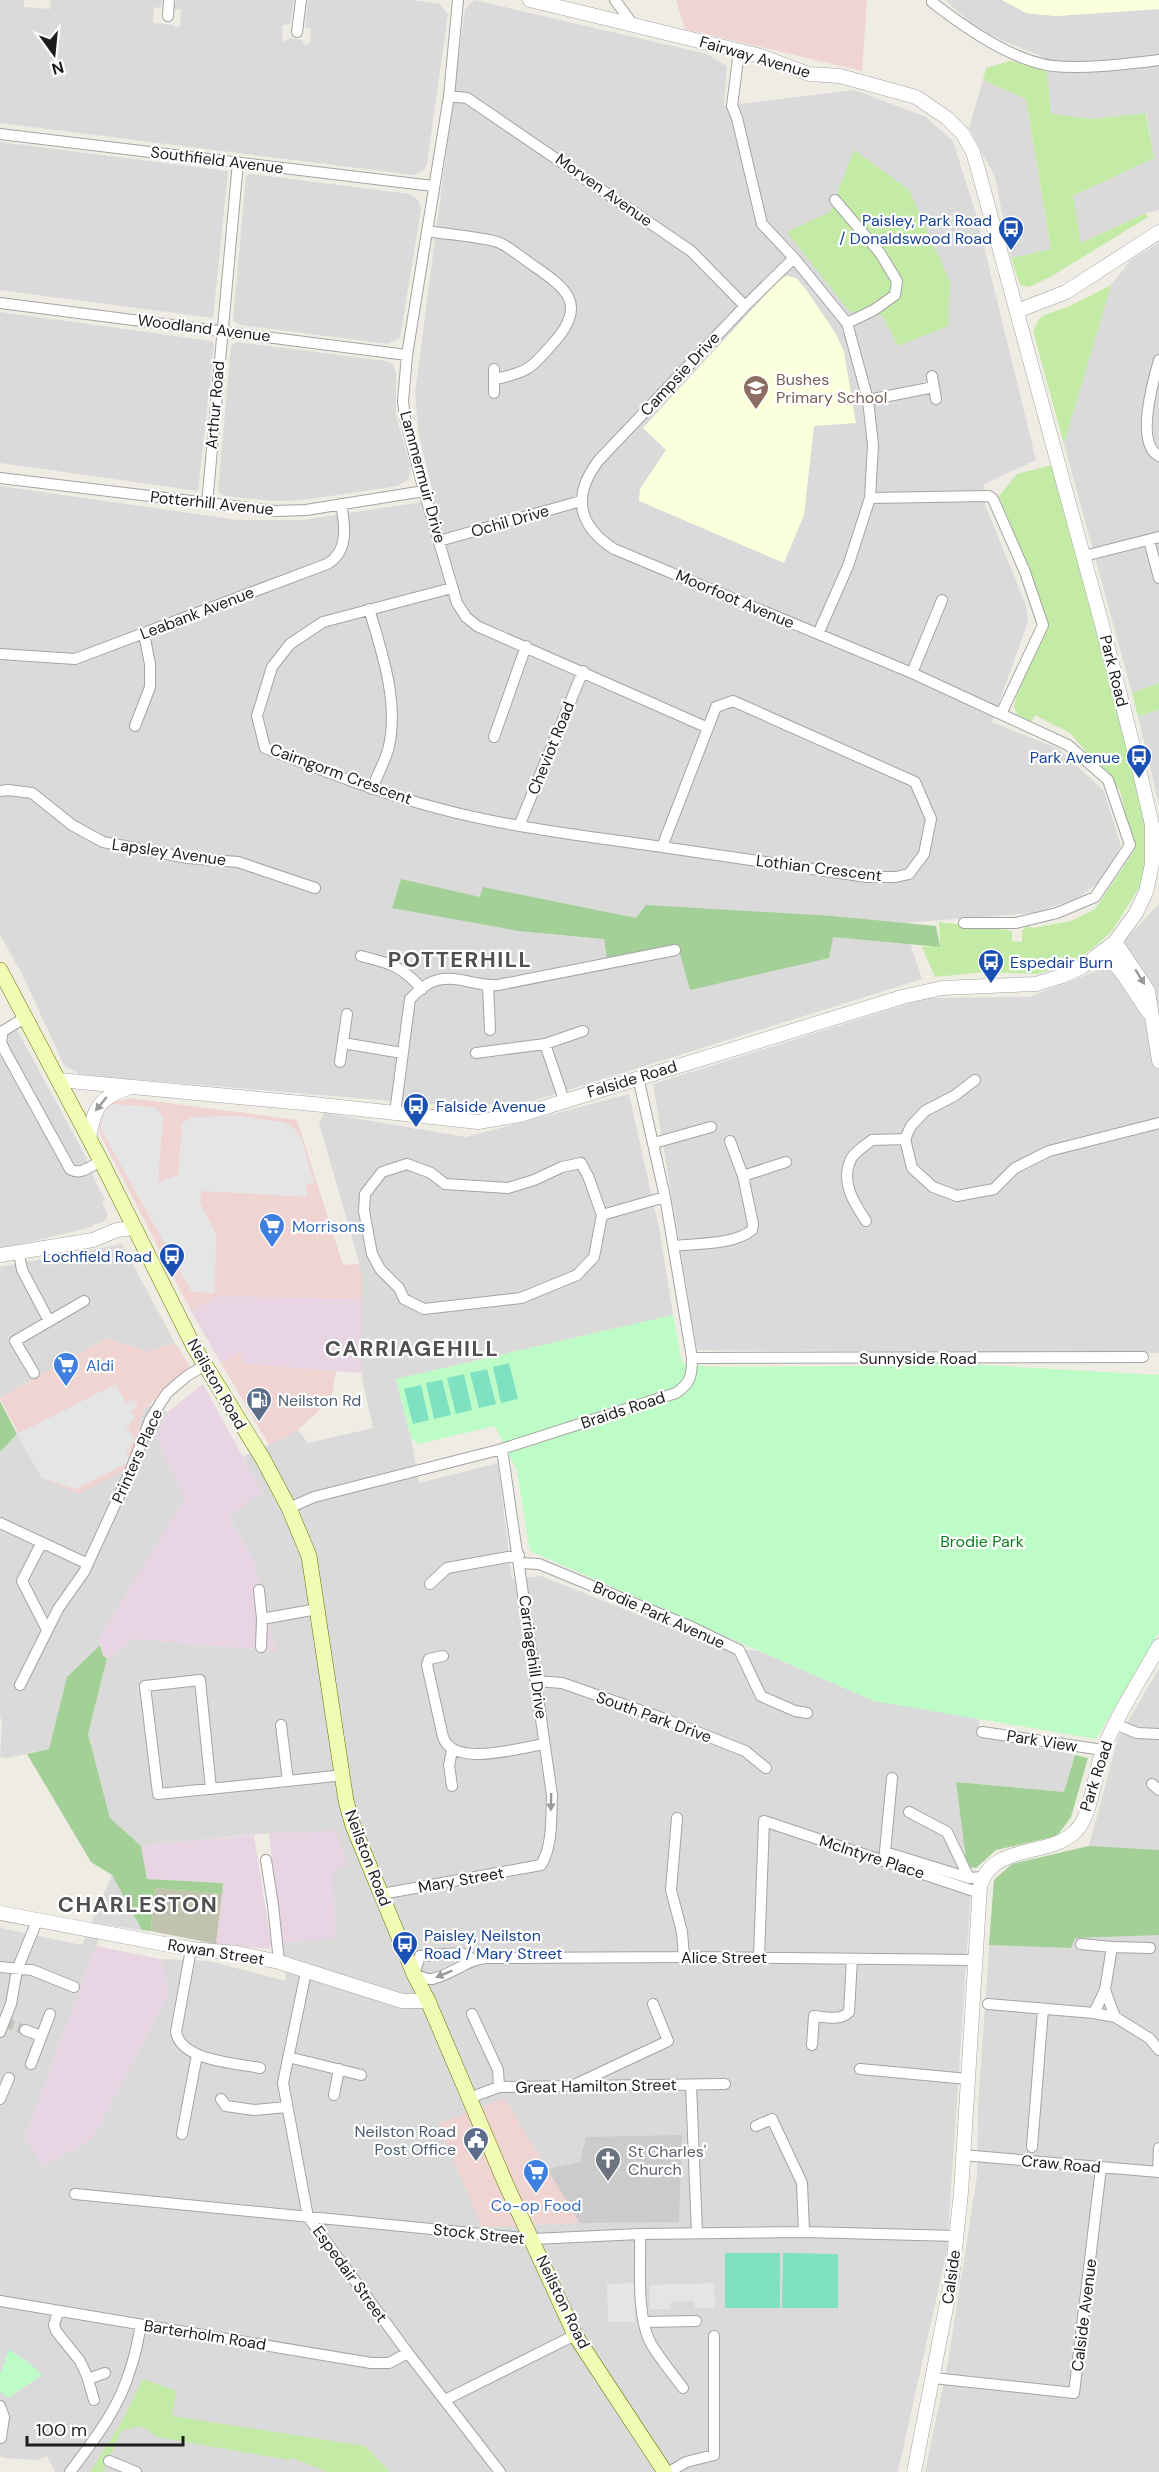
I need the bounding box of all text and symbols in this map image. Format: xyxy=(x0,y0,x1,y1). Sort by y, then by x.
north arrow xyxy=(24,24,84,84)
street label: Fairway Avenue xyxy=(697,31,813,83)
text: N xyxy=(49,56,66,80)
street label: Southfield Avenue xyxy=(149,141,285,179)
street label: Morven Avenue xyxy=(551,149,657,231)
place label: Paisley, Park Road / Donaldswood Road xyxy=(839,210,992,249)
bus stop icon: Paisley, Park Road / Donaldswood Road xyxy=(996,214,1026,252)
street label: Woodland Avenue xyxy=(136,309,272,347)
street label: Campsie Drive xyxy=(636,328,724,420)
street label: Arthur Road xyxy=(201,360,229,450)
place label: Bushes Primary School xyxy=(776,369,887,408)
school or university icon: Bushes Primary School xyxy=(741,373,771,411)
street label: Lammermuir Drive xyxy=(395,409,451,545)
street label: Potterhill Avenue xyxy=(149,486,275,520)
street label: Ochil Drive xyxy=(469,500,551,542)
street label: Moorfoot Avenue xyxy=(672,565,798,633)
street label: Leabank Avenue xyxy=(137,582,257,644)
street label: Park Road xyxy=(1095,633,1133,709)
street label: Cheviot Road xyxy=(523,698,579,798)
street label: Cairngorm Crescent xyxy=(267,739,415,809)
bus stop icon: Park Avenue xyxy=(1124,742,1154,780)
place label: Park Avenue xyxy=(1030,747,1120,768)
street label: Lapsley Avenue xyxy=(111,834,227,870)
street label: Lothian Crescent xyxy=(755,850,883,886)
district label: POTTERHILL xyxy=(388,945,532,974)
bus stop icon: Espedair Burn xyxy=(976,947,1006,985)
place label: Espedair Burn xyxy=(1010,952,1113,973)
one-way arrow xyxy=(1135,969,1146,985)
street label: Falside Road xyxy=(585,1055,679,1103)
bus stop icon: Falside Avenue xyxy=(401,1091,431,1129)
one-way arrow xyxy=(95,1096,108,1112)
place label: Falside Avenue xyxy=(436,1096,546,1117)
supermarket icon: Morrisons xyxy=(257,1211,287,1249)
place label: Morrisons xyxy=(292,1216,365,1237)
bus stop icon: Lochfield Road xyxy=(157,1241,187,1279)
place label: Lochfield Road xyxy=(43,1246,152,1267)
district label: CARRIAGEHILL xyxy=(325,1334,499,1363)
street label: Neilston Road xyxy=(183,1335,251,1433)
street label: Sunnyside Road xyxy=(859,1348,977,1369)
supermarket icon: Aldi xyxy=(51,1350,81,1388)
place label: Aldi xyxy=(86,1355,114,1376)
fuel station icon: Neilston Rd xyxy=(244,1385,274,1423)
street label: Braids Road xyxy=(578,1386,668,1434)
place label: Neilston Rd xyxy=(278,1390,361,1411)
street label: Printers Place xyxy=(107,1405,167,1507)
park label: Brodie Park xyxy=(940,1531,1024,1552)
street label: Brodie Park Avenue xyxy=(590,1576,728,1654)
street label: Carriagehill Drive xyxy=(514,1594,552,1720)
street label: South Park Drive xyxy=(593,1686,715,1748)
street label: Park View xyxy=(1005,1725,1079,1757)
street label: Park Road xyxy=(1075,1738,1117,1814)
one-way arrow xyxy=(547,1792,556,1811)
street label: Neilston Road xyxy=(340,1807,396,1909)
street label: McIntyre Place xyxy=(817,1830,927,1884)
street label: Mary Street xyxy=(417,1862,505,1898)
district label: CHARLESTON xyxy=(58,1890,218,1919)
place label: Paisley, Neilston Road / Mary Street xyxy=(424,1925,563,1964)
bus stop icon: Paisley, Neilston Road / Mary Street xyxy=(390,1929,420,1967)
street label: Rowan Street xyxy=(166,1934,266,1970)
street label: Alice Street xyxy=(681,1947,767,1968)
one-way arrow xyxy=(435,1969,453,1979)
street label: Great Hamilton Street xyxy=(515,2074,677,2098)
place label: Neilston Road Post Office xyxy=(355,2121,456,2160)
public building icon: Neilston Road Post Office xyxy=(461,2125,491,2163)
place label: St Charles' Church xyxy=(628,2141,706,2180)
church icon: St Charles' Church xyxy=(593,2145,623,2183)
street label: Craw Road xyxy=(1020,2150,1102,2178)
supermarket icon: Co-op Food xyxy=(521,2157,551,2195)
place label: Co-op Food xyxy=(491,2195,581,2216)
street label: Stock Street xyxy=(432,2219,526,2249)
street label: Espedair Street xyxy=(308,2222,392,2326)
street label: Calside xyxy=(937,2248,965,2306)
street label: Neilston Road xyxy=(531,2252,595,2352)
street label: Calside Avenue xyxy=(1067,2257,1101,2373)
street label: Barterholm Road xyxy=(142,2315,268,2355)
scale bar xyxy=(27,2409,183,2447)
text: 100 m xyxy=(36,2418,87,2442)

